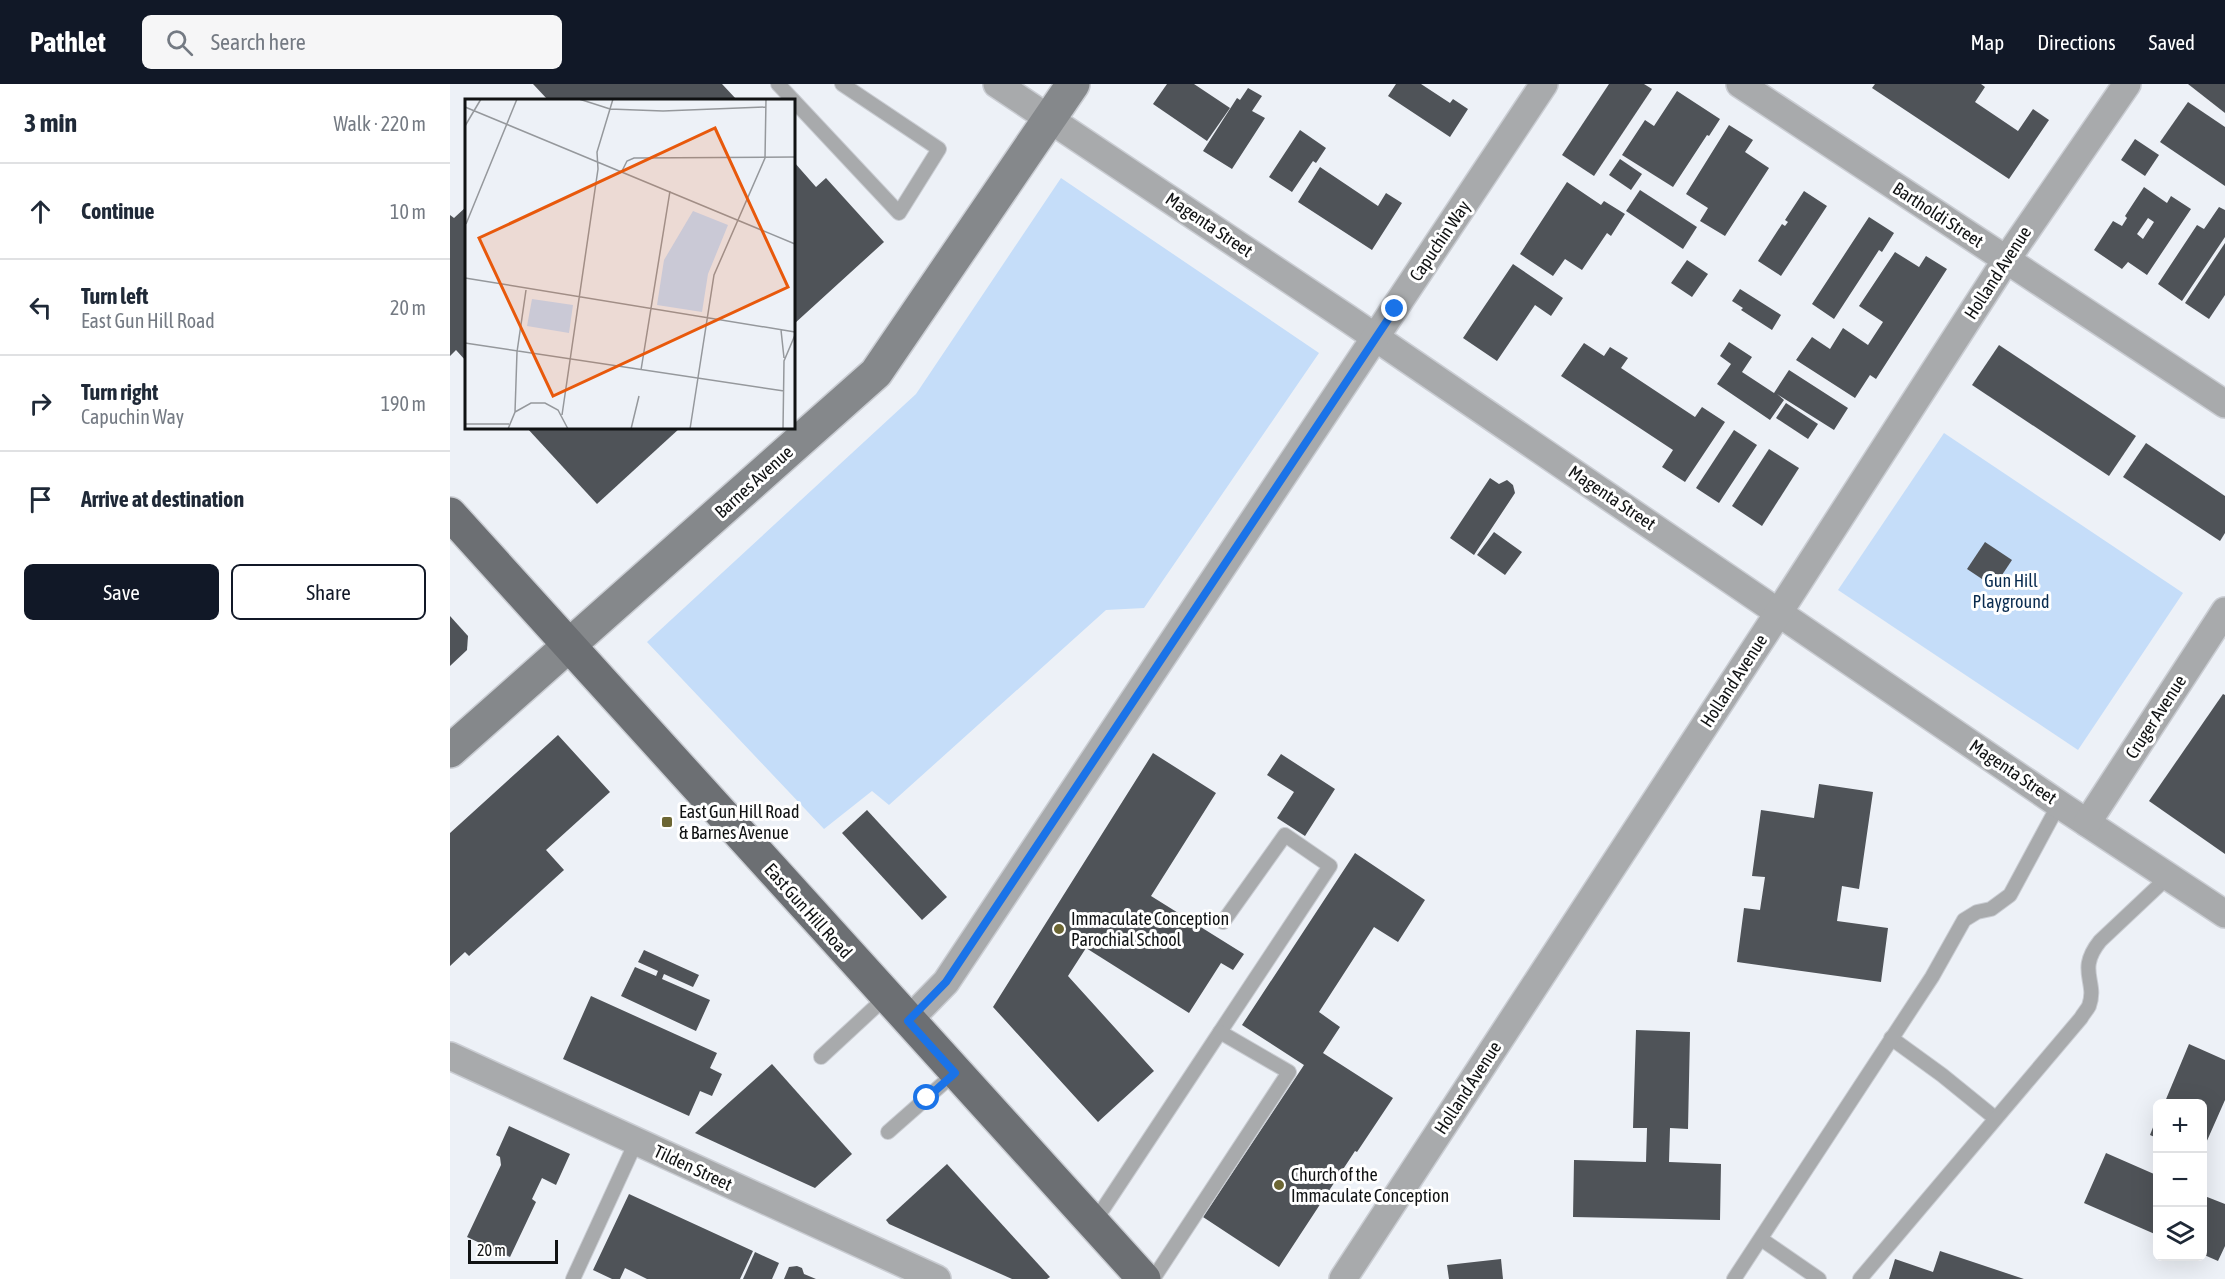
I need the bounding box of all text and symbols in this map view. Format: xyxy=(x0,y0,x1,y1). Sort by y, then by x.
search box xyxy=(142,15,562,69)
text: Pathlet xyxy=(30,26,106,58)
icon: search xyxy=(163,26,196,59)
text: Search here xyxy=(211,29,306,55)
text: Map xyxy=(1970,30,2004,54)
text: Directions xyxy=(2037,30,2116,54)
text: Saved xyxy=(2149,30,2195,54)
inset map xyxy=(465,99,795,429)
text: 3 min xyxy=(24,108,77,138)
text: Walk · 220 m xyxy=(334,112,426,135)
street label: Bartholdi Street xyxy=(1889,178,1987,252)
street label: Magenta Street xyxy=(1162,188,1257,261)
icon: ahead xyxy=(24,195,57,228)
street label: Capuchin Way xyxy=(1405,196,1474,285)
text: Continue xyxy=(81,198,155,224)
text: 10 m xyxy=(390,200,426,223)
street label: Holland Avenue xyxy=(1960,222,2035,323)
text: Turn left xyxy=(81,283,148,309)
icon: left xyxy=(24,291,57,324)
route end xyxy=(1381,295,1407,321)
text: 20 m xyxy=(390,296,426,319)
text: East Gun Hill Road xyxy=(81,309,215,332)
text: Turn right xyxy=(81,379,158,405)
icon: right xyxy=(24,387,57,420)
text: 190 m xyxy=(381,392,426,415)
text: Capuchin Way xyxy=(81,405,184,428)
street label: Barnes Avenue xyxy=(710,441,797,522)
street label: Magenta Street xyxy=(1565,461,1660,534)
icon: arrive xyxy=(24,483,57,516)
text: Arrive at destination xyxy=(81,486,244,512)
button: Save xyxy=(24,564,219,620)
button: Share xyxy=(231,564,426,620)
park label: Gun Hill Playground xyxy=(1973,570,2049,612)
street label: Holland Avenue xyxy=(1696,630,1771,731)
street label: Cruger Avenue xyxy=(2121,671,2190,762)
street label: Magenta Street xyxy=(1966,735,2061,808)
place label: East Gun Hill Road & Barnes Avenue xyxy=(679,801,799,843)
marker: East Gun Hill Road & Barnes Avenue xyxy=(660,815,674,829)
street label: East Gun Hill Road xyxy=(760,859,856,962)
place label: Immaculate Conception Parochial School xyxy=(1071,908,1229,950)
marker: Immaculate Conception Parochial School xyxy=(1052,922,1066,936)
street label: Holland Avenue xyxy=(1430,1037,1505,1138)
route start xyxy=(913,1084,939,1110)
map controls xyxy=(2153,1099,2207,1261)
button: + xyxy=(2153,1099,2207,1153)
street label: Tilden Street xyxy=(651,1140,736,1195)
button: − xyxy=(2153,1153,2207,1207)
place label: Church of the Immaculate Conception xyxy=(1291,1164,1449,1206)
marker: Church of the Immaculate Conception xyxy=(1272,1178,1286,1192)
button: layers xyxy=(2153,1207,2207,1261)
scale bar xyxy=(468,1237,558,1264)
text: 20 m xyxy=(477,1241,506,1259)

